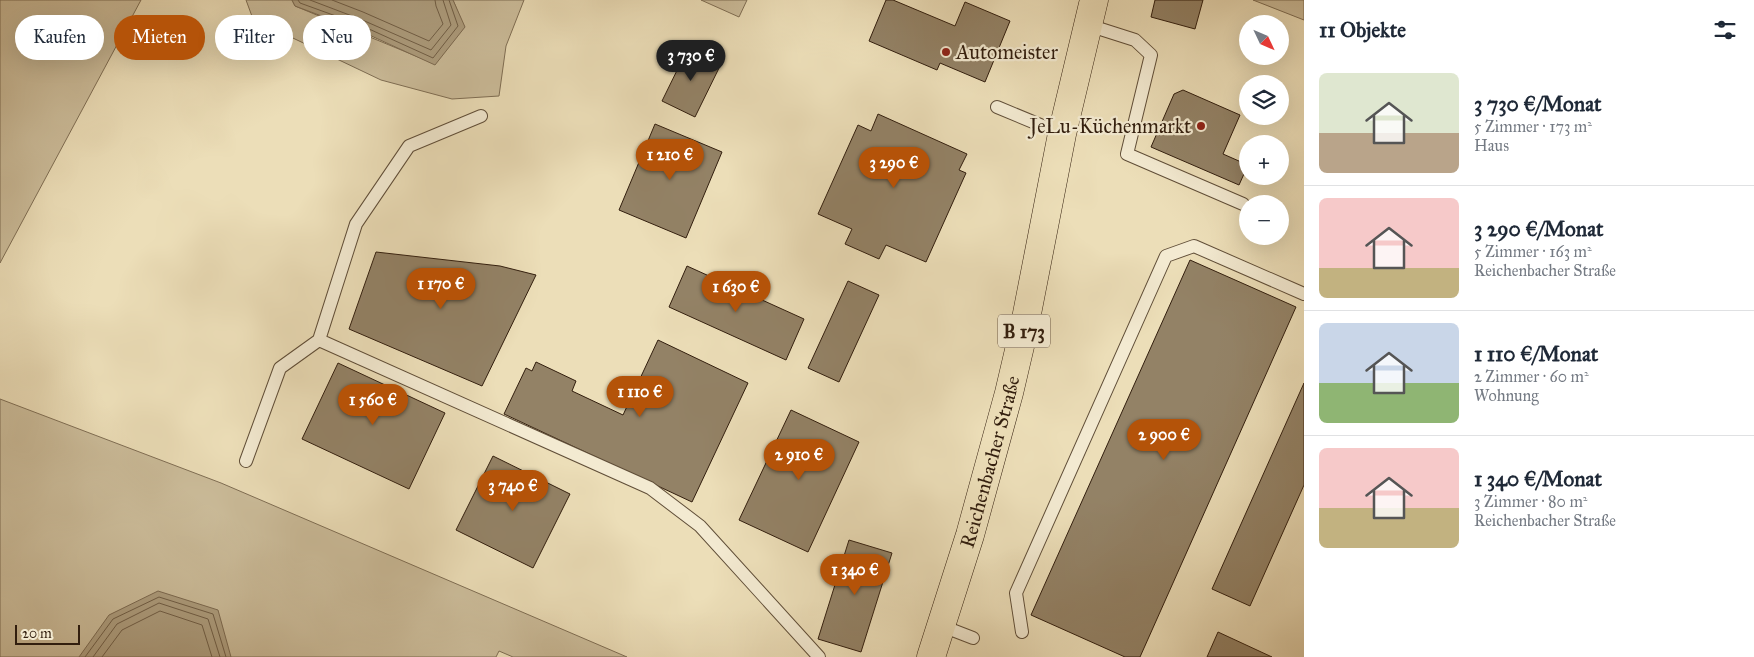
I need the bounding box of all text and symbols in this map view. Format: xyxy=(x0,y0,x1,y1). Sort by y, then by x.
chip: Kaufen xyxy=(15,15,104,60)
chip: Mieten xyxy=(114,15,205,60)
chip: Filter xyxy=(215,15,293,60)
chip: Neu xyxy=(303,15,371,60)
north arrow xyxy=(1239,15,1289,65)
map controls xyxy=(1239,15,1289,245)
icon: filters xyxy=(1711,16,1739,44)
text: 11 Objekte xyxy=(1319,17,1406,43)
pin: 3 730 € xyxy=(645,39,737,82)
place label: Automeister xyxy=(955,40,1058,64)
text: 3 730 € xyxy=(667,46,715,65)
marker: Automeister xyxy=(940,46,952,58)
button: layers xyxy=(1239,75,1289,125)
text: 3 730 €/Monat xyxy=(1474,91,1601,117)
icon: home xyxy=(1359,93,1419,153)
place label: JeLu-Küchenmarkt xyxy=(1027,114,1191,139)
text: 5 Zimmer · 173 m² xyxy=(1474,117,1592,136)
marker: JeLu-Küchenmarkt xyxy=(1195,120,1207,132)
button: + xyxy=(1239,135,1289,185)
text: Haus xyxy=(1474,136,1509,155)
pin: 1 210 € xyxy=(624,138,716,181)
text: 1 210 € xyxy=(647,145,693,164)
pin: 3 290 € xyxy=(848,146,940,189)
text: 3 290 € xyxy=(870,153,918,172)
button: − xyxy=(1239,195,1289,245)
text: 3 290 €/Monat xyxy=(1474,216,1604,242)
icon: home xyxy=(1359,218,1419,278)
text: 5 Zimmer · 163 m² xyxy=(1474,242,1592,261)
text: Reichenbacher Straße xyxy=(1474,261,1616,280)
pin: 1 170 € xyxy=(395,268,487,310)
pin: 1 630 € xyxy=(690,270,782,313)
text: 1 170 € xyxy=(417,274,465,293)
text: 1 630 € xyxy=(713,277,759,296)
road number: B 173 xyxy=(998,314,1050,348)
text: 1 110 €/Monat xyxy=(1474,341,1598,367)
icon: home xyxy=(1359,343,1419,403)
text: 2 Zimmer · 60 m² xyxy=(1474,367,1589,386)
street label: Reichenbacher Straße xyxy=(955,373,1025,551)
pin: 1 110 € xyxy=(594,376,686,418)
text: 1 110 € xyxy=(618,382,662,401)
pin: 1 560 € xyxy=(327,384,419,426)
text: Wohnung xyxy=(1474,386,1539,405)
text: 1 560 € xyxy=(349,390,397,409)
pin: 2 900 € xyxy=(1118,418,1210,461)
text: 2 900 € xyxy=(1138,425,1190,444)
pin: 2 910 € xyxy=(753,438,845,481)
text: 2 910 € xyxy=(775,445,823,464)
text: 1 340 €/Monat xyxy=(1474,466,1602,492)
icon: home xyxy=(1359,468,1419,528)
pin: 3 740 € xyxy=(467,470,559,512)
text: 3 740 € xyxy=(488,476,538,495)
text: 3 Zimmer · 80 m² xyxy=(1474,492,1587,511)
text: Reichenbacher Straße xyxy=(1474,511,1616,530)
pin: 1 340 € xyxy=(809,554,901,596)
text: 1 340 € xyxy=(831,560,879,579)
scale bar xyxy=(15,622,80,645)
text: 20 m xyxy=(22,625,52,642)

